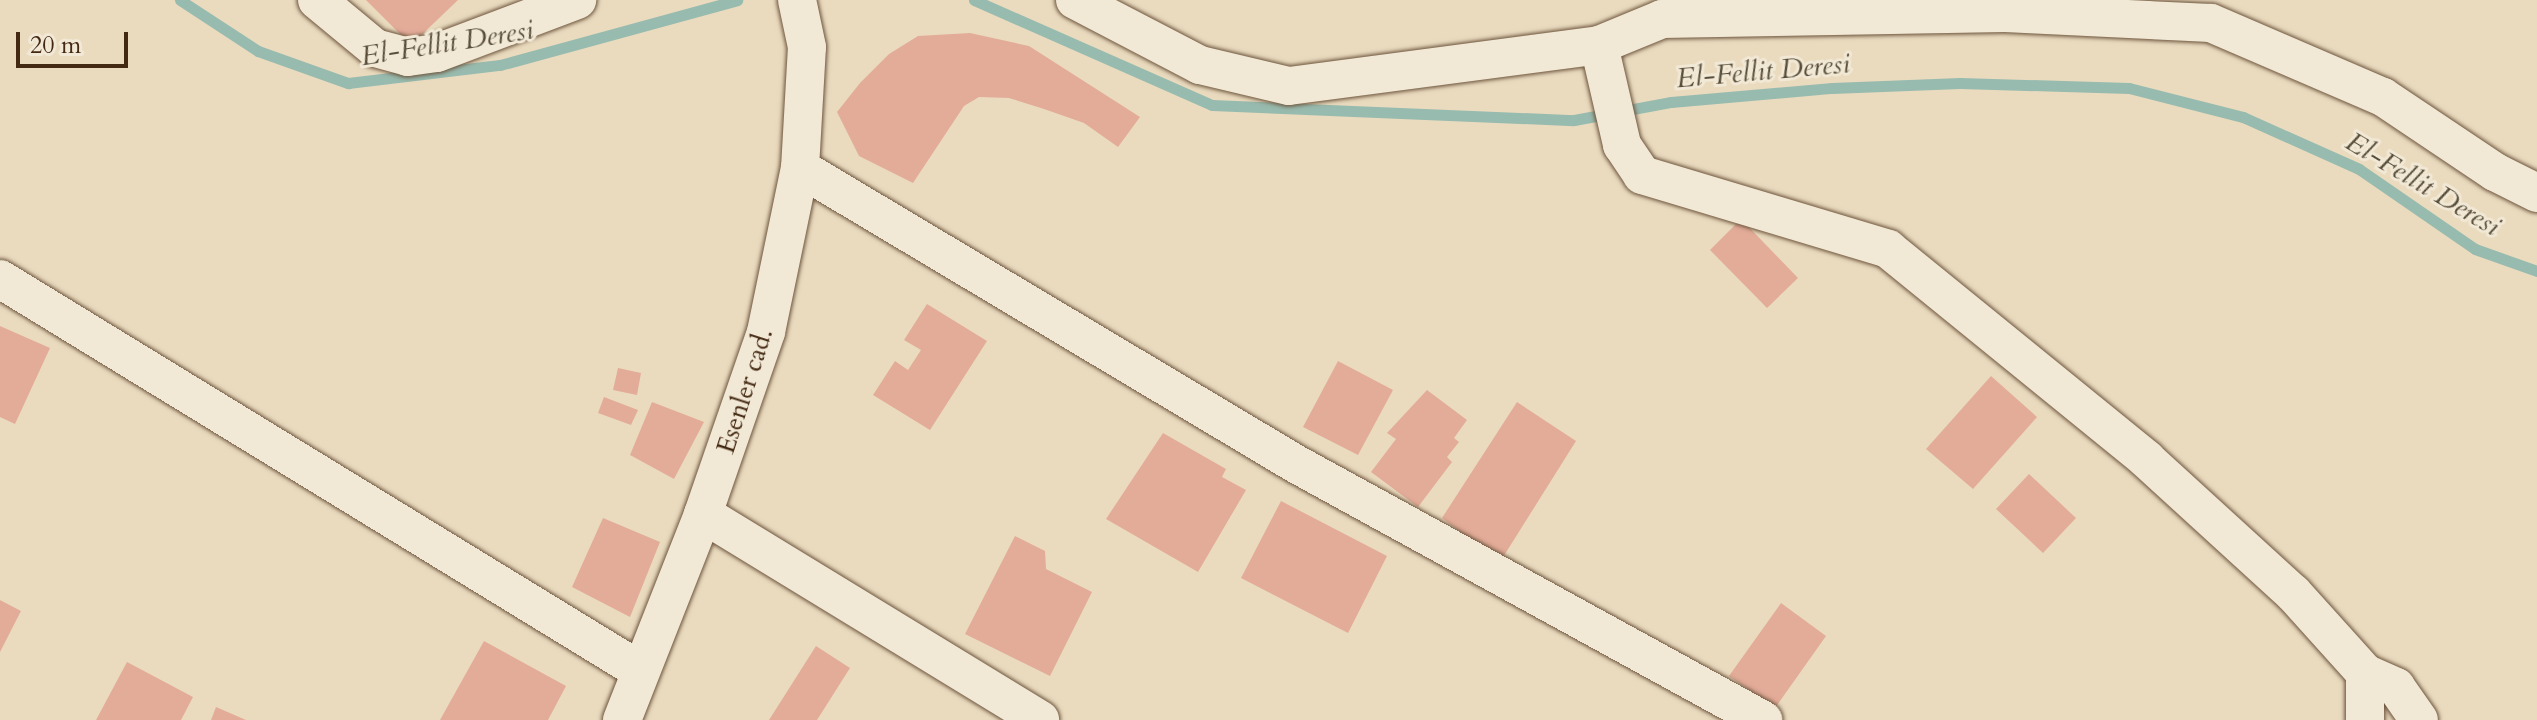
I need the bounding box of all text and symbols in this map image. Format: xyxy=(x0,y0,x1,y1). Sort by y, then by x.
water label: El-Fellit Deresi xyxy=(359,13,535,73)
scale bar xyxy=(20,16,132,66)
text: 20 m xyxy=(30,29,81,62)
water label: El-Fellit Deresi xyxy=(1675,47,1851,95)
water label: El-Fellit Deresi xyxy=(2340,125,2506,243)
street label: Esenler cad. xyxy=(710,324,780,458)

